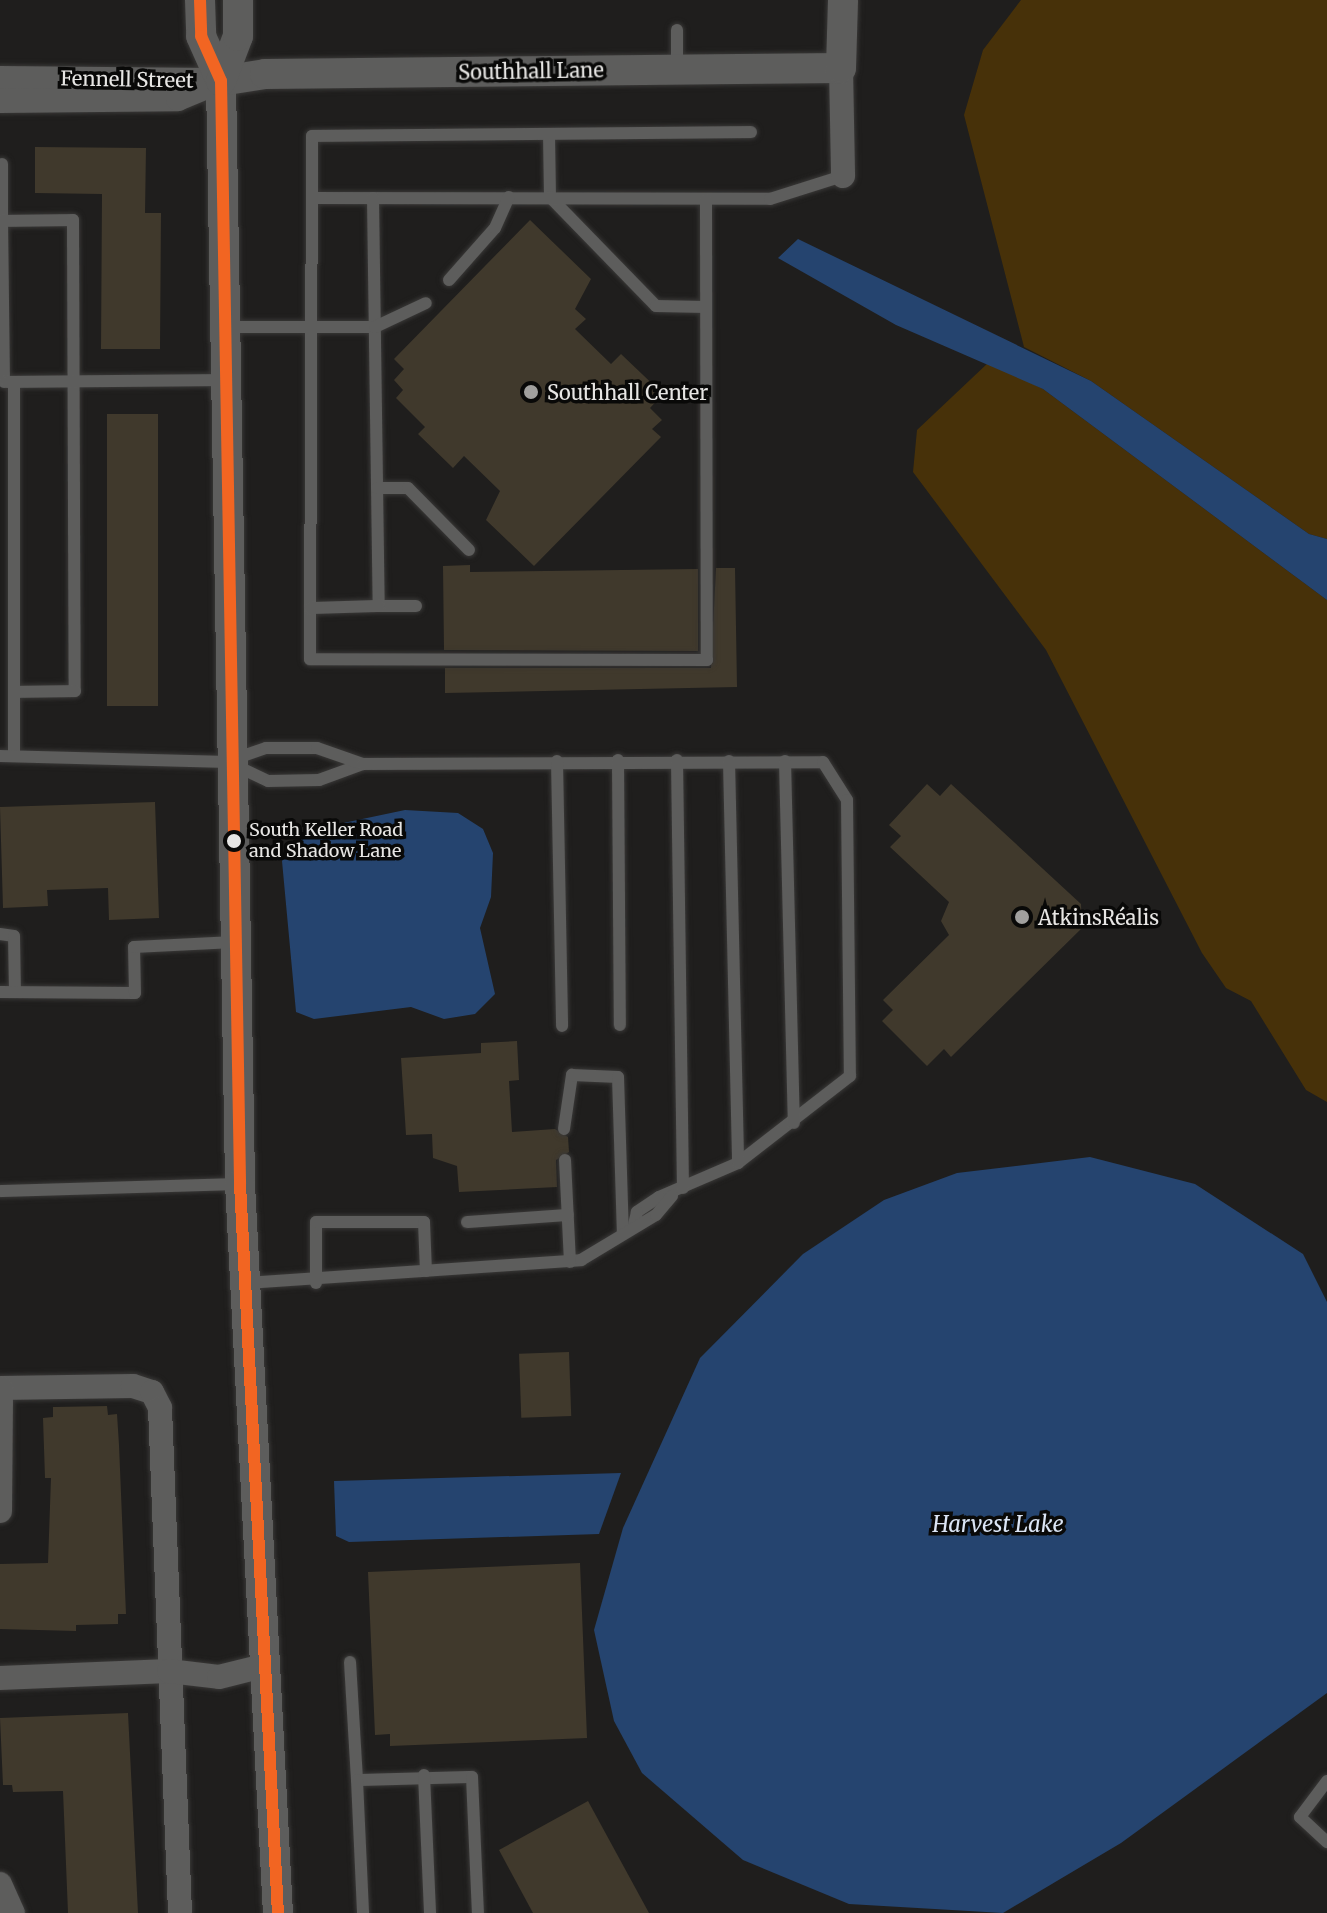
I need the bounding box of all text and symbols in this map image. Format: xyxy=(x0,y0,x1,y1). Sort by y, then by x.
street label: Southhall Lane xyxy=(458,58,604,84)
street label: Fennell Street xyxy=(60,66,194,92)
place label: Southhall Center xyxy=(547,380,708,404)
marker: Southhall Center xyxy=(522,383,540,401)
place label: South Keller Road and Shadow Lane xyxy=(249,820,403,862)
marker: South Keller Road and Shadow Lane xyxy=(226,833,242,849)
place label: AtkinsRéalis xyxy=(1038,905,1159,929)
marker: AtkinsRéalis xyxy=(1013,908,1031,926)
water label: Harvest Lake xyxy=(932,1512,1064,1538)

